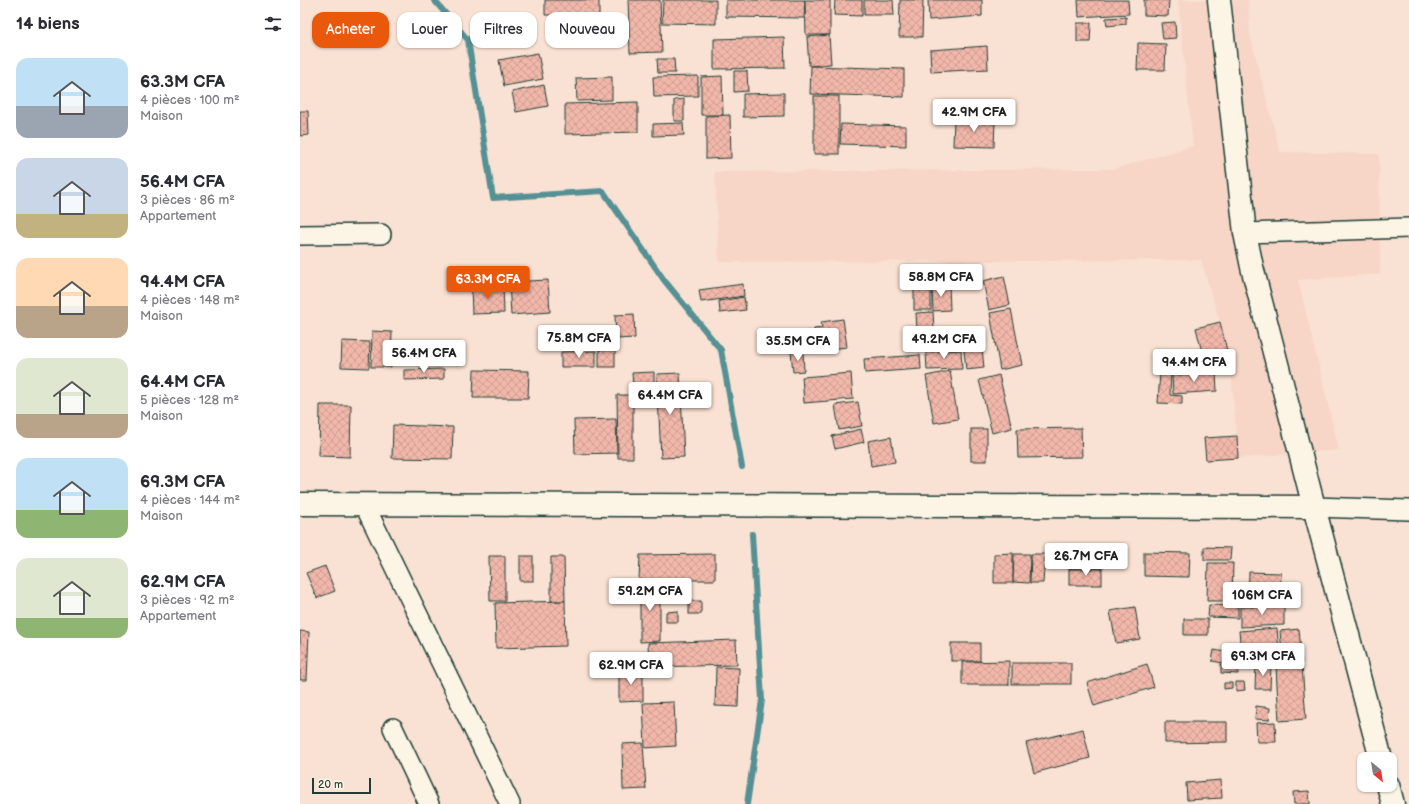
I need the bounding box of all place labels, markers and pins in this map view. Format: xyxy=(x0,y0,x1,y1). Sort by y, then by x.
pin: 42.9M CFA xyxy=(928,99,1020,133)
pin: 58.8M CFA xyxy=(895,264,987,298)
pin: 63.3M CFA xyxy=(442,266,534,300)
pin: 75.8M CFA xyxy=(533,325,625,359)
pin: 49.2M CFA xyxy=(898,326,990,360)
pin: 35.5M CFA xyxy=(752,328,844,362)
pin: 56.4M CFA xyxy=(378,340,470,374)
pin: 94.4M CFA xyxy=(1148,349,1240,383)
pin: 64.4M CFA xyxy=(624,382,716,416)
pin: 26.7M CFA xyxy=(1040,543,1132,577)
pin: 59.2M CFA xyxy=(604,578,696,612)
pin: 106M CFA xyxy=(1221,582,1303,616)
pin: 69.3M CFA xyxy=(1217,643,1309,677)
pin: 62.9M CFA xyxy=(585,652,677,686)

